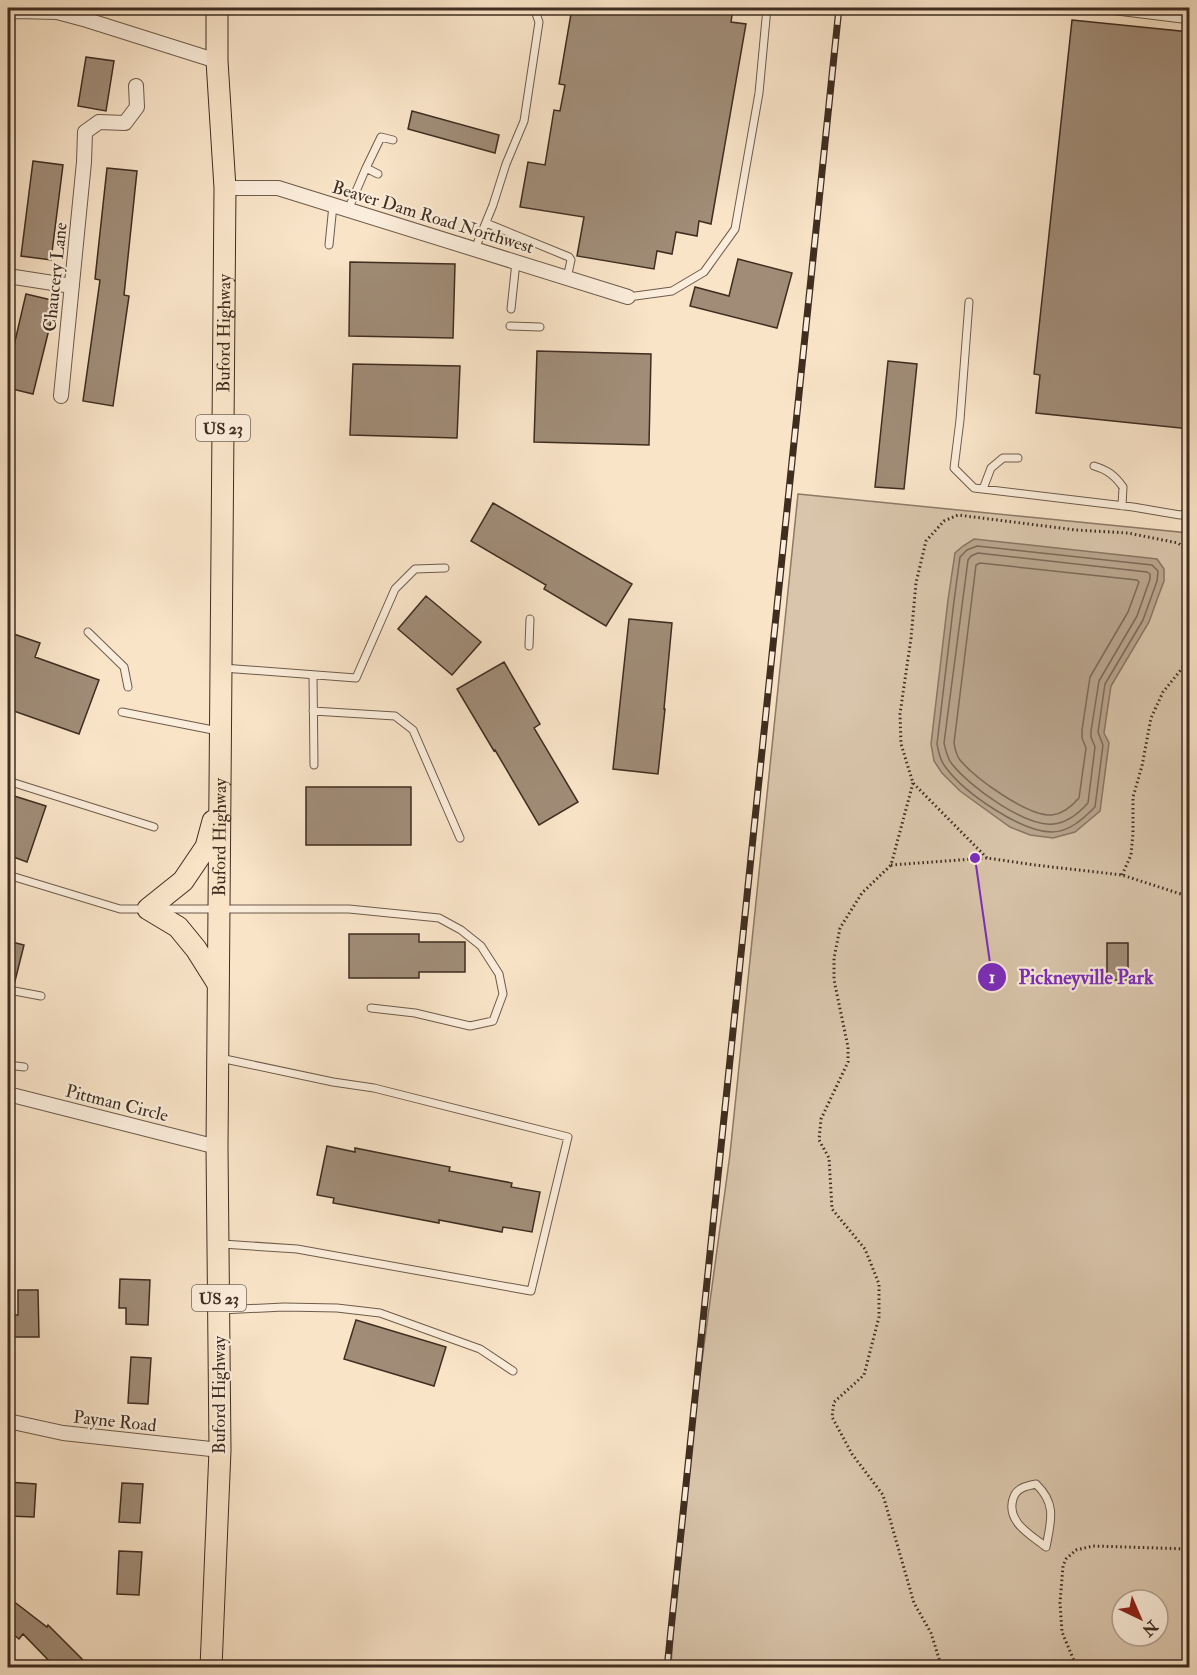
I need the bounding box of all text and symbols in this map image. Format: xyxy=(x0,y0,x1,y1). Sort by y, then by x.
street label: Beaver Dam Road Northwest xyxy=(329,176,537,259)
street label: Chaucery Lane xyxy=(38,221,73,333)
street label: Buford Highway xyxy=(212,273,236,393)
road number: US 23 xyxy=(196,415,250,441)
street label: Buford Highway xyxy=(208,777,232,897)
callout: Pickneyville Park xyxy=(977,958,1166,996)
text: Pickneyville Park xyxy=(1019,965,1154,991)
text: 1 xyxy=(989,966,995,989)
street label: Pittman Circle xyxy=(63,1080,171,1127)
road number: US 23 xyxy=(192,1285,246,1311)
street label: Buford Highway xyxy=(208,1335,231,1454)
street label: Payne Road xyxy=(72,1406,158,1437)
north arrow xyxy=(1110,1588,1170,1648)
text: N xyxy=(1137,1615,1163,1641)

